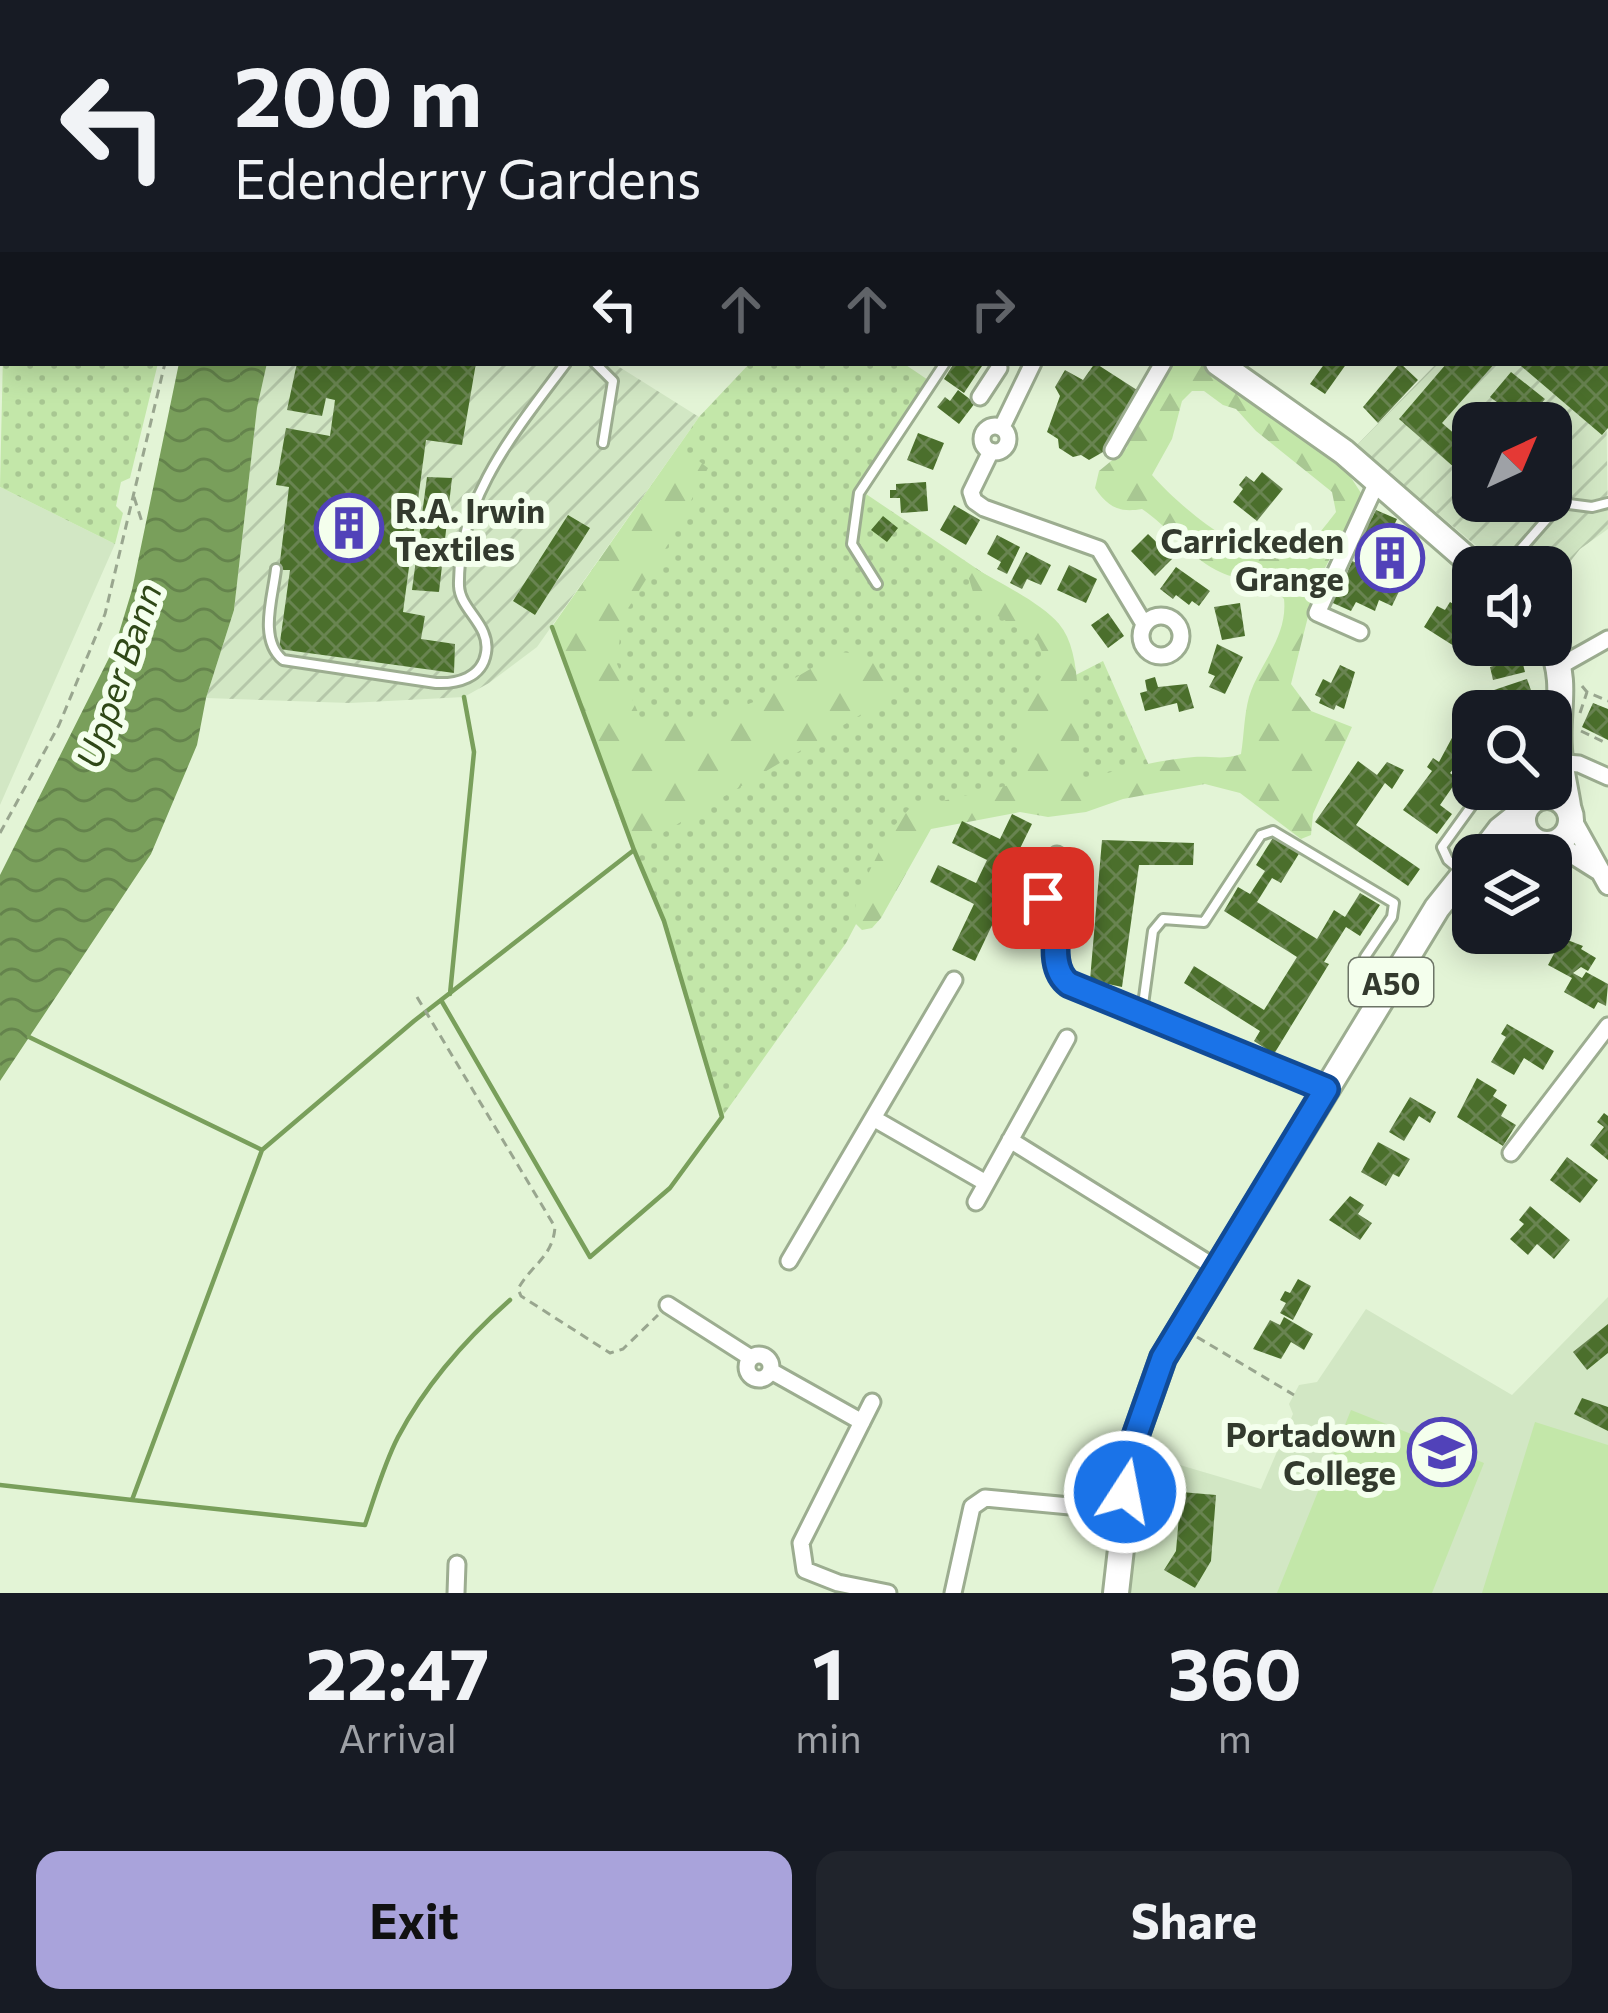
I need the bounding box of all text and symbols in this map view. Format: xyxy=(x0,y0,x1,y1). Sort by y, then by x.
text: 200 m xyxy=(234,42,482,144)
icon: left xyxy=(36,48,192,204)
text: Edenderry Gardens xyxy=(234,144,701,210)
icon: left xyxy=(582,276,648,342)
icon: ahead xyxy=(708,276,774,342)
icon: ahead xyxy=(834,276,900,342)
icon: right xyxy=(960,276,1026,342)
north arrow xyxy=(1452,402,1572,522)
map controls xyxy=(1452,402,1572,954)
place label: R.A. Irwin Textiles xyxy=(395,489,545,568)
building icon: R.A. Irwin Textiles xyxy=(314,493,384,563)
place label: Carrickeden Grange xyxy=(1160,519,1344,598)
building icon: Carrickeden Grange xyxy=(1355,523,1425,593)
button: sound xyxy=(1452,546,1572,666)
water label: Upper Bann xyxy=(65,577,169,773)
button: search xyxy=(1452,690,1572,810)
button: layers xyxy=(1452,834,1572,954)
pin xyxy=(992,847,1094,949)
icon: arrive xyxy=(1010,865,1076,931)
road number: A50 xyxy=(1349,958,1433,1006)
place label: Portadown College xyxy=(1226,1413,1396,1492)
school or university icon: Portadown College xyxy=(1407,1417,1477,1487)
position arrow xyxy=(1062,1429,1188,1555)
text: 22:47 xyxy=(306,1627,489,1715)
text: 1 xyxy=(812,1627,845,1715)
text: 360 xyxy=(1168,1627,1302,1715)
text: Arrival xyxy=(339,1713,457,1761)
text: min xyxy=(795,1713,862,1761)
text: m xyxy=(1218,1713,1252,1761)
button: Exit xyxy=(36,1851,792,1989)
button: Share xyxy=(816,1851,1572,1989)

